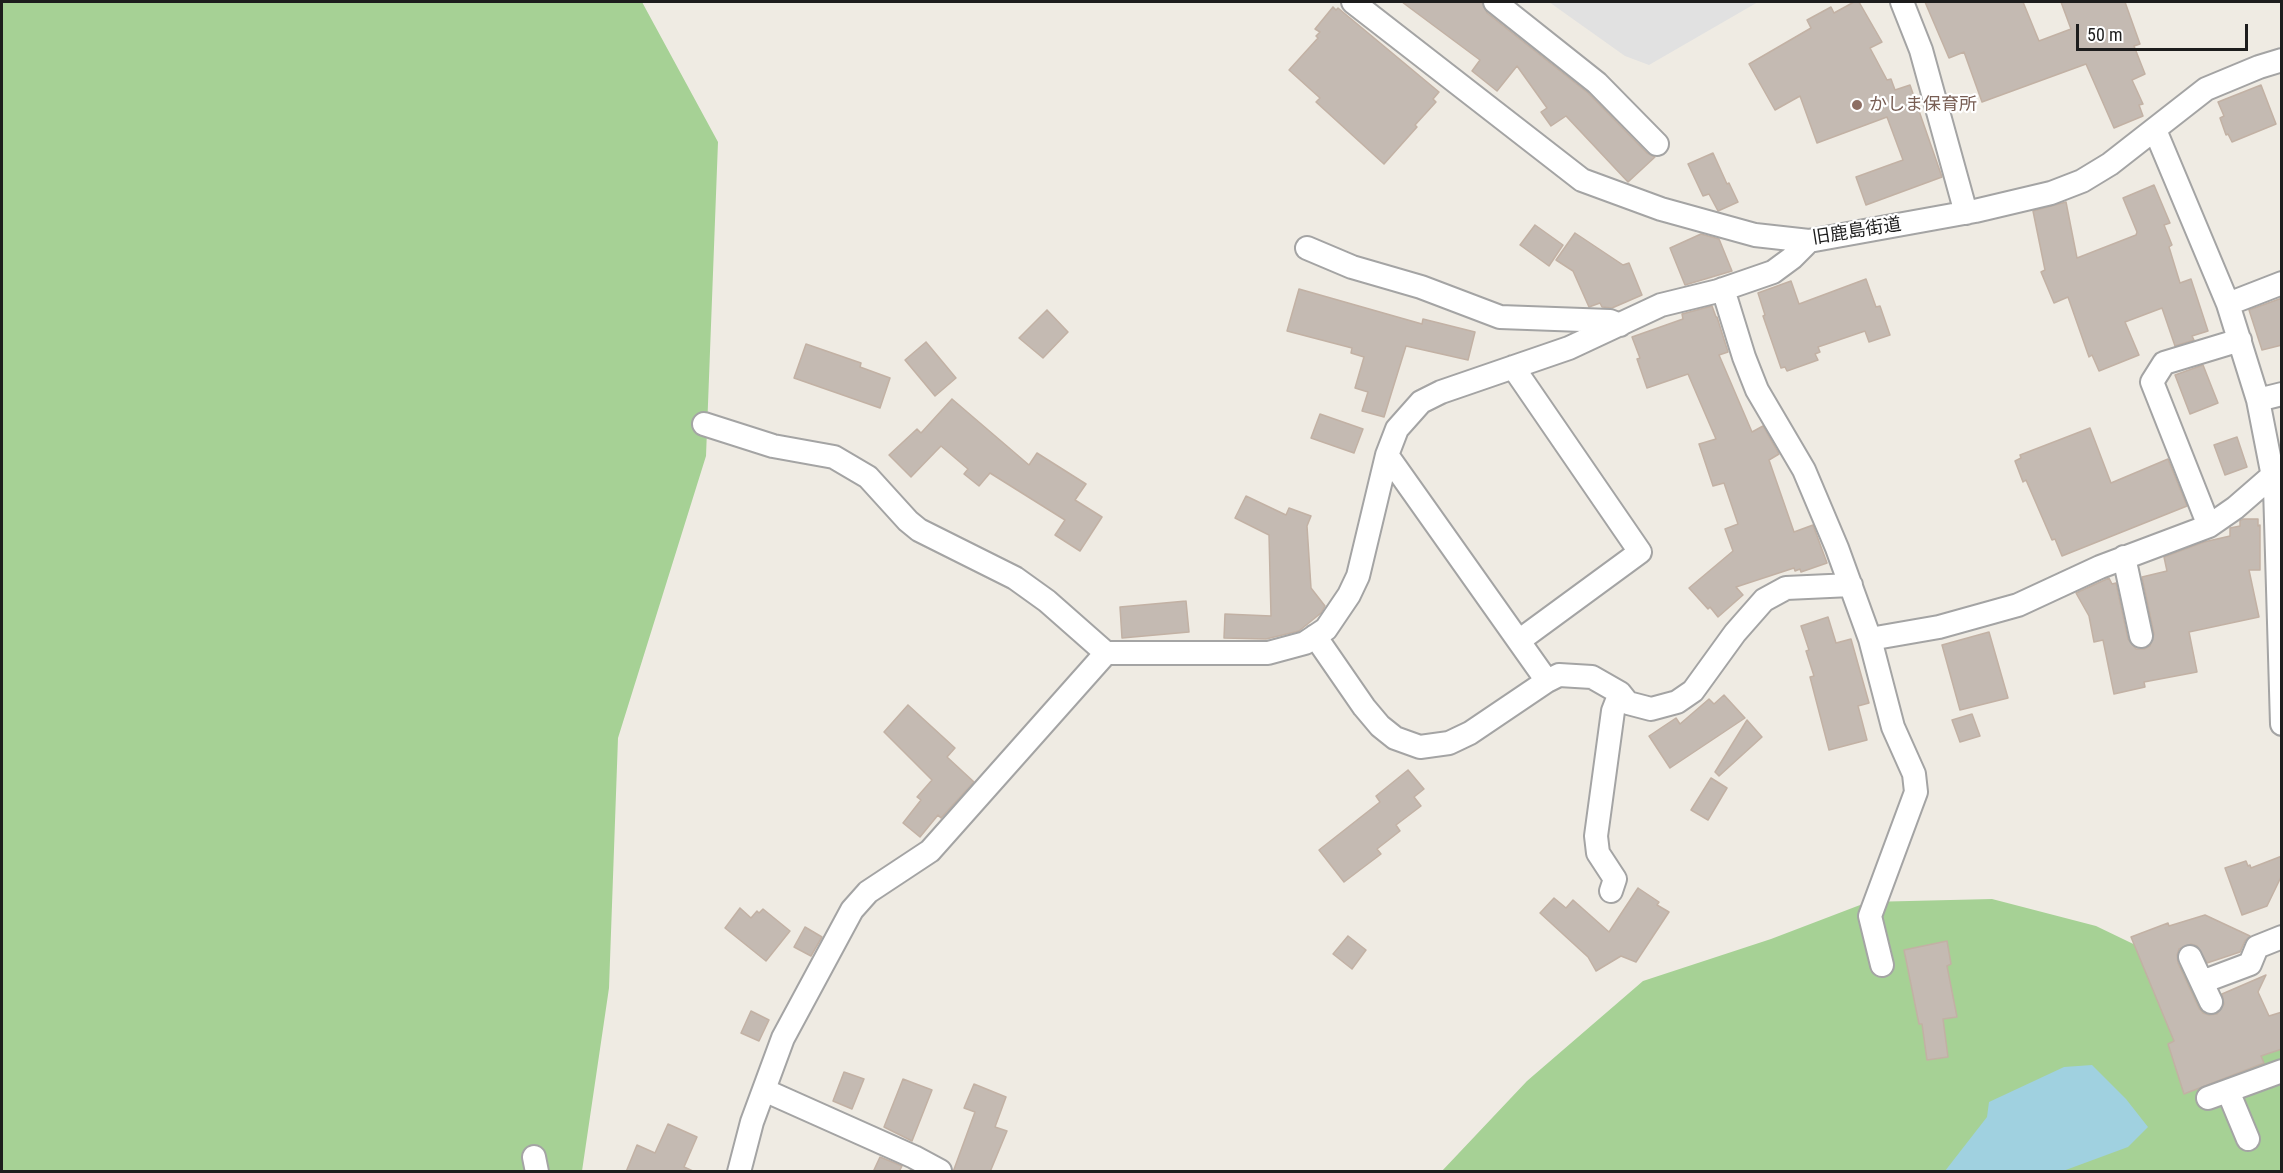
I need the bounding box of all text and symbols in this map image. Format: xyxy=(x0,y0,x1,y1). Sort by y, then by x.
scale bar xyxy=(2079,12,2252,50)
text: 50 m xyxy=(2087,24,2122,45)
place label: かしま保育所 xyxy=(1869,94,1977,116)
marker: かしま保育所 xyxy=(1850,98,1864,112)
street label: 旧鹿島街道 xyxy=(1811,214,1903,250)

